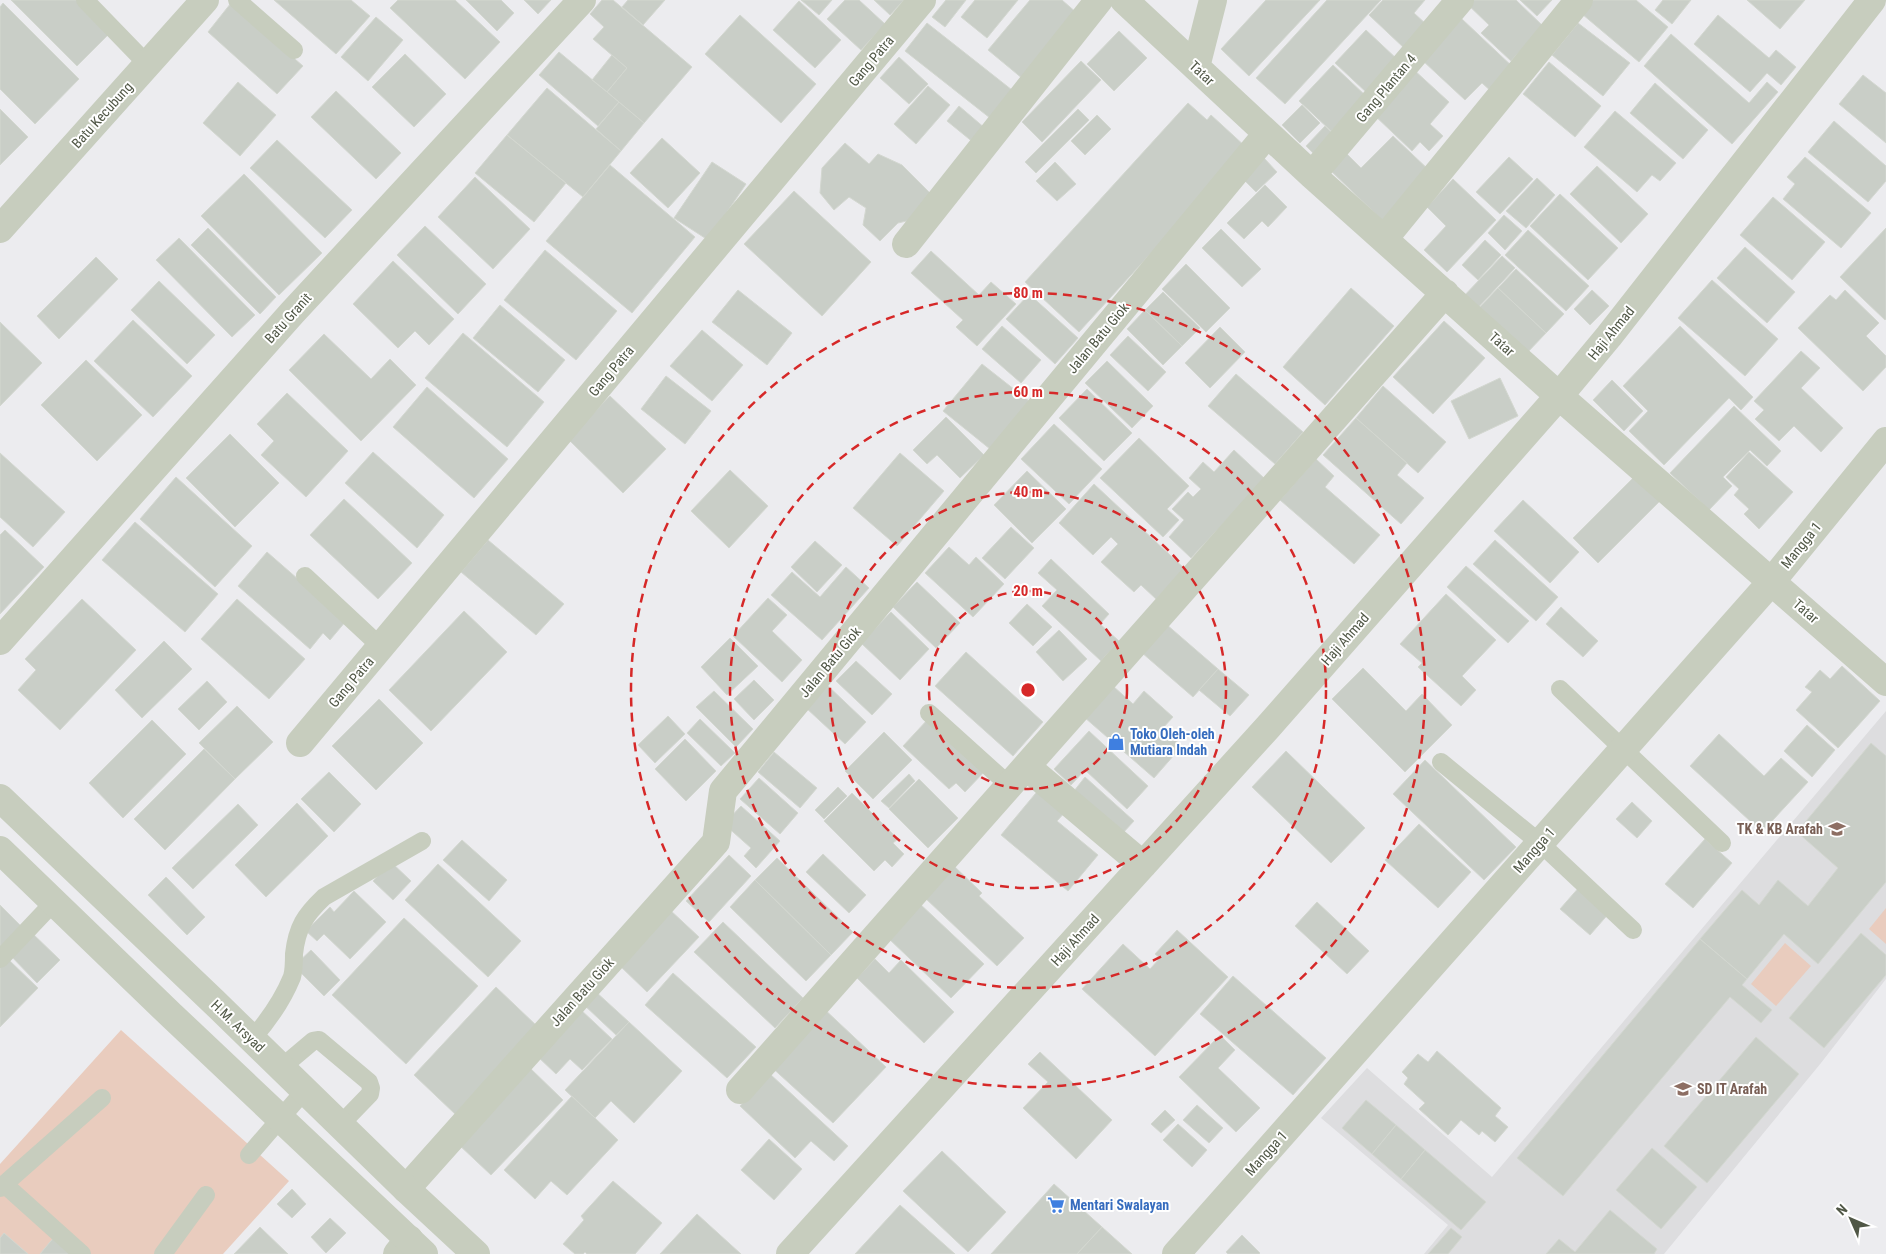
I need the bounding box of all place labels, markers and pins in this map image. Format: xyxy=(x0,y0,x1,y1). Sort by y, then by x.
centre of rings xyxy=(1019,681,1037,699)
place label: Toko Oleh-oleh Mutiara Indah xyxy=(1130,726,1215,758)
shop icon: Toko Oleh-oleh Mutiara Indah xyxy=(1106,732,1126,752)
school or university icon: TK & KB Arafah xyxy=(1827,819,1847,839)
place label: TK & KB Arafah xyxy=(1737,821,1823,837)
school or university icon: SD IT Arafah xyxy=(1673,1079,1693,1099)
place label: SD IT Arafah xyxy=(1697,1081,1767,1097)
supermarket icon: Mentari Swalayan xyxy=(1046,1195,1066,1215)
place label: Mentari Swalayan xyxy=(1070,1197,1169,1213)

